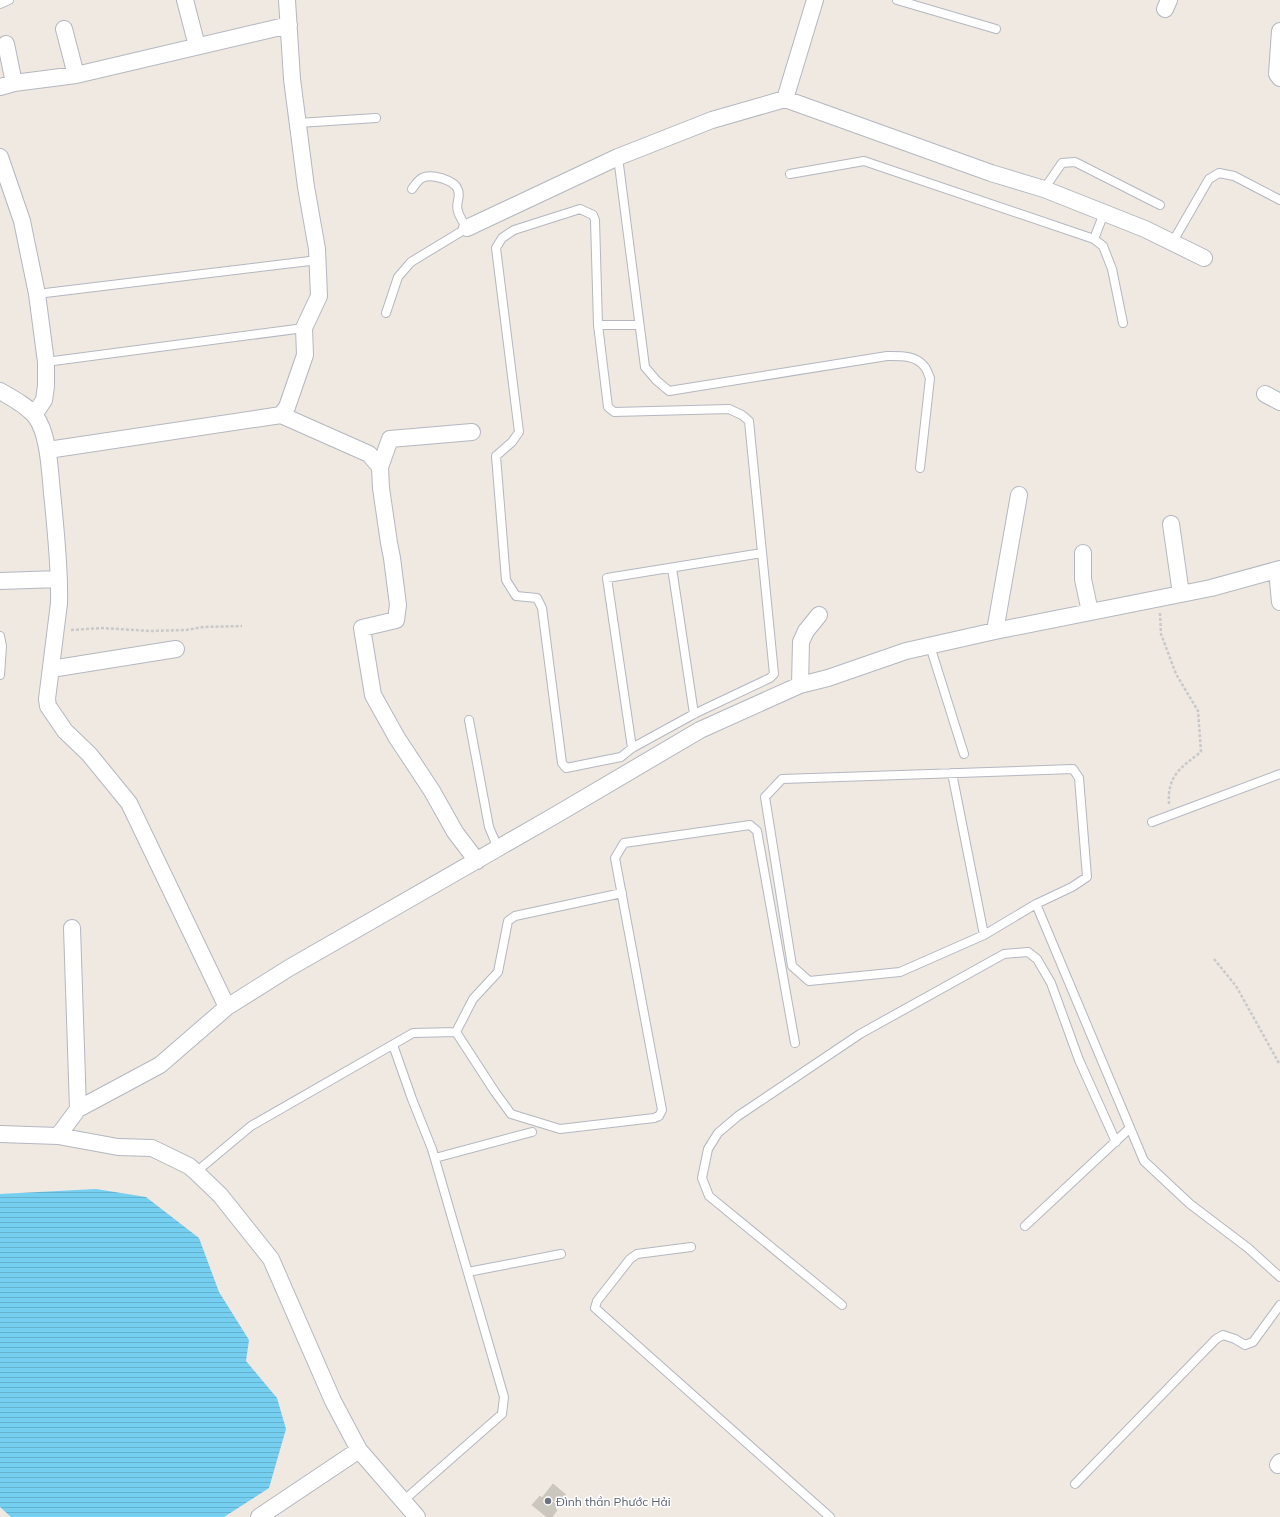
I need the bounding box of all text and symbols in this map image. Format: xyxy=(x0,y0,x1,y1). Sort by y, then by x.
place label: Đình thần Phước Hải xyxy=(556,1494,671,1509)
marker: Đình thần Phước Hải xyxy=(543,1496,553,1506)

